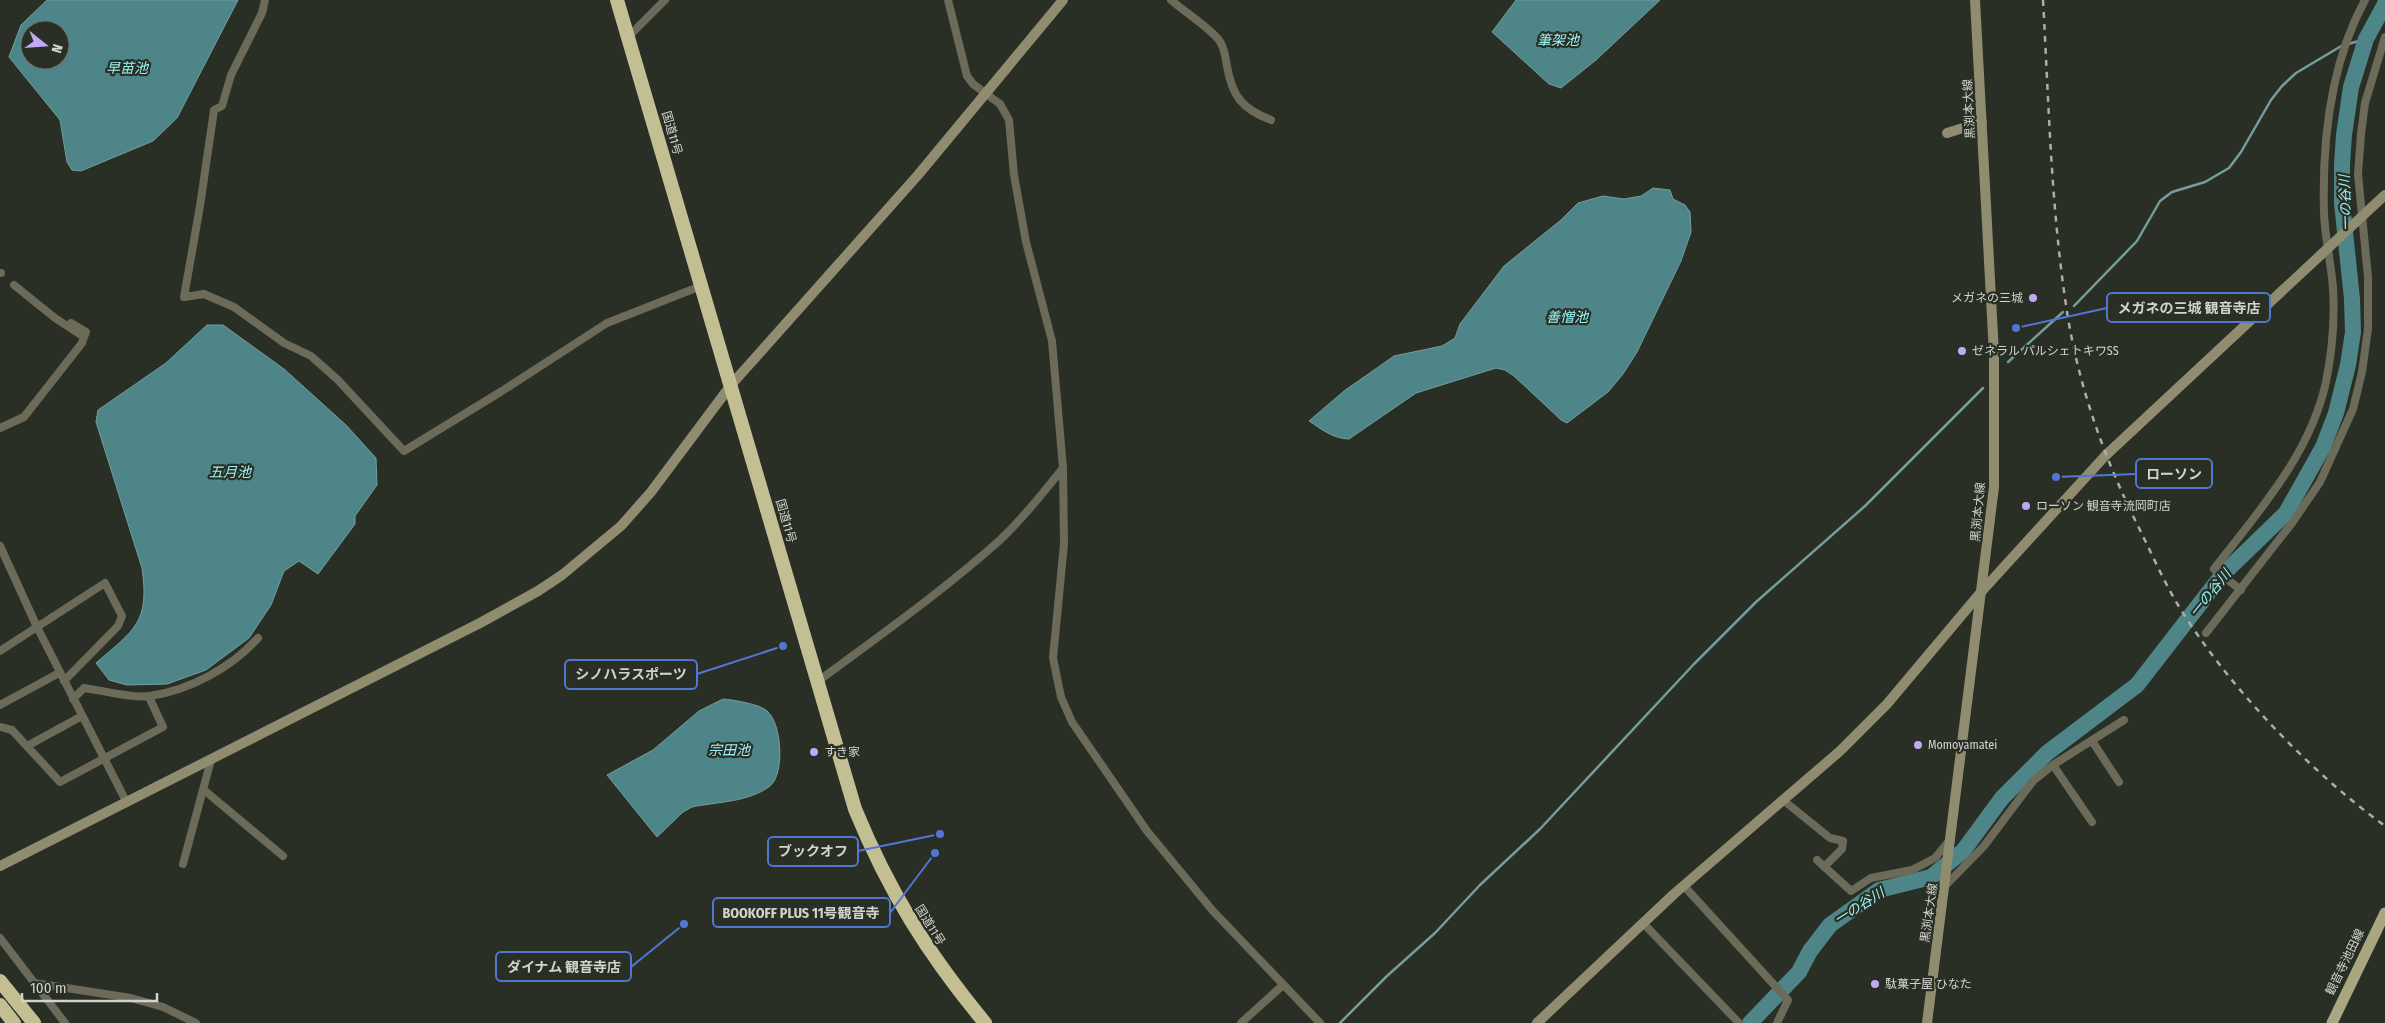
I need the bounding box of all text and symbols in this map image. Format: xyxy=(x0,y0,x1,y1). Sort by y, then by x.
north arrow xyxy=(20,20,70,70)
water label: 筆架池 xyxy=(1537,32,1581,49)
text: N xyxy=(48,42,66,55)
water label: 早苗池 xyxy=(106,60,150,77)
street label: 黒渕本大線 xyxy=(1960,79,1978,139)
street label: 国道11号 xyxy=(659,109,685,157)
water label: 一の谷川 xyxy=(2336,173,2355,231)
place label: メガネの三城 xyxy=(1951,291,2023,305)
marker: メガネの三城 xyxy=(2027,292,2039,304)
callout: メガネの三城 観音寺店 xyxy=(2107,293,2270,322)
text: メガネの三城 観音寺店 xyxy=(2118,300,2260,317)
water label: 善憎池 xyxy=(1546,309,1590,326)
place label: ゼネラル パルシェトキワSS xyxy=(1972,344,2119,358)
marker: ゼネラル パルシェトキワSS xyxy=(1956,345,1968,357)
callout: ローソン xyxy=(2136,459,2212,488)
water label: 五月池 xyxy=(209,464,253,481)
text: ローソン xyxy=(2146,466,2202,483)
street label: 黒渕本大線 xyxy=(1968,481,1988,543)
street label: 国道11号 xyxy=(773,497,799,545)
place label: ローソン 観音寺流岡町店 xyxy=(2036,499,2171,513)
marker: ローソン 観音寺流岡町店 xyxy=(2020,500,2032,512)
water label: 一の谷川 xyxy=(2186,565,2236,620)
callout: シノハラスポーツ xyxy=(565,660,697,689)
text: シノハラスポーツ xyxy=(575,666,687,683)
place label: Momoyamatei xyxy=(1928,738,1997,752)
marker: Momoyamatei xyxy=(1912,739,1924,751)
water label: 宗田池 xyxy=(708,742,752,759)
place label: すき家 xyxy=(824,745,860,759)
marker: すき家 xyxy=(808,746,820,758)
callout: ブックオフ xyxy=(768,837,858,866)
text: ブックオフ xyxy=(778,843,848,860)
street label: 黒渕本大線 xyxy=(1918,882,1940,944)
water label: 一の谷川 xyxy=(1831,883,1889,928)
callout: BOOKOFF PLUS 11号観音寺 xyxy=(713,898,890,927)
street label: 国道11号 xyxy=(912,902,948,948)
text: BOOKOFF PLUS 11号観音寺 xyxy=(722,905,880,922)
street label: 観音寺池田線 xyxy=(2323,927,2367,997)
callout: ダイナム 観音寺店 xyxy=(496,952,631,981)
text: ダイナム 観音寺店 xyxy=(507,959,621,976)
scale bar xyxy=(22,970,158,1002)
place label: 駄菓子屋 ひなた xyxy=(1885,977,1972,991)
marker: 駄菓子屋 ひなた xyxy=(1869,978,1881,990)
text: 100 m xyxy=(30,979,67,997)

